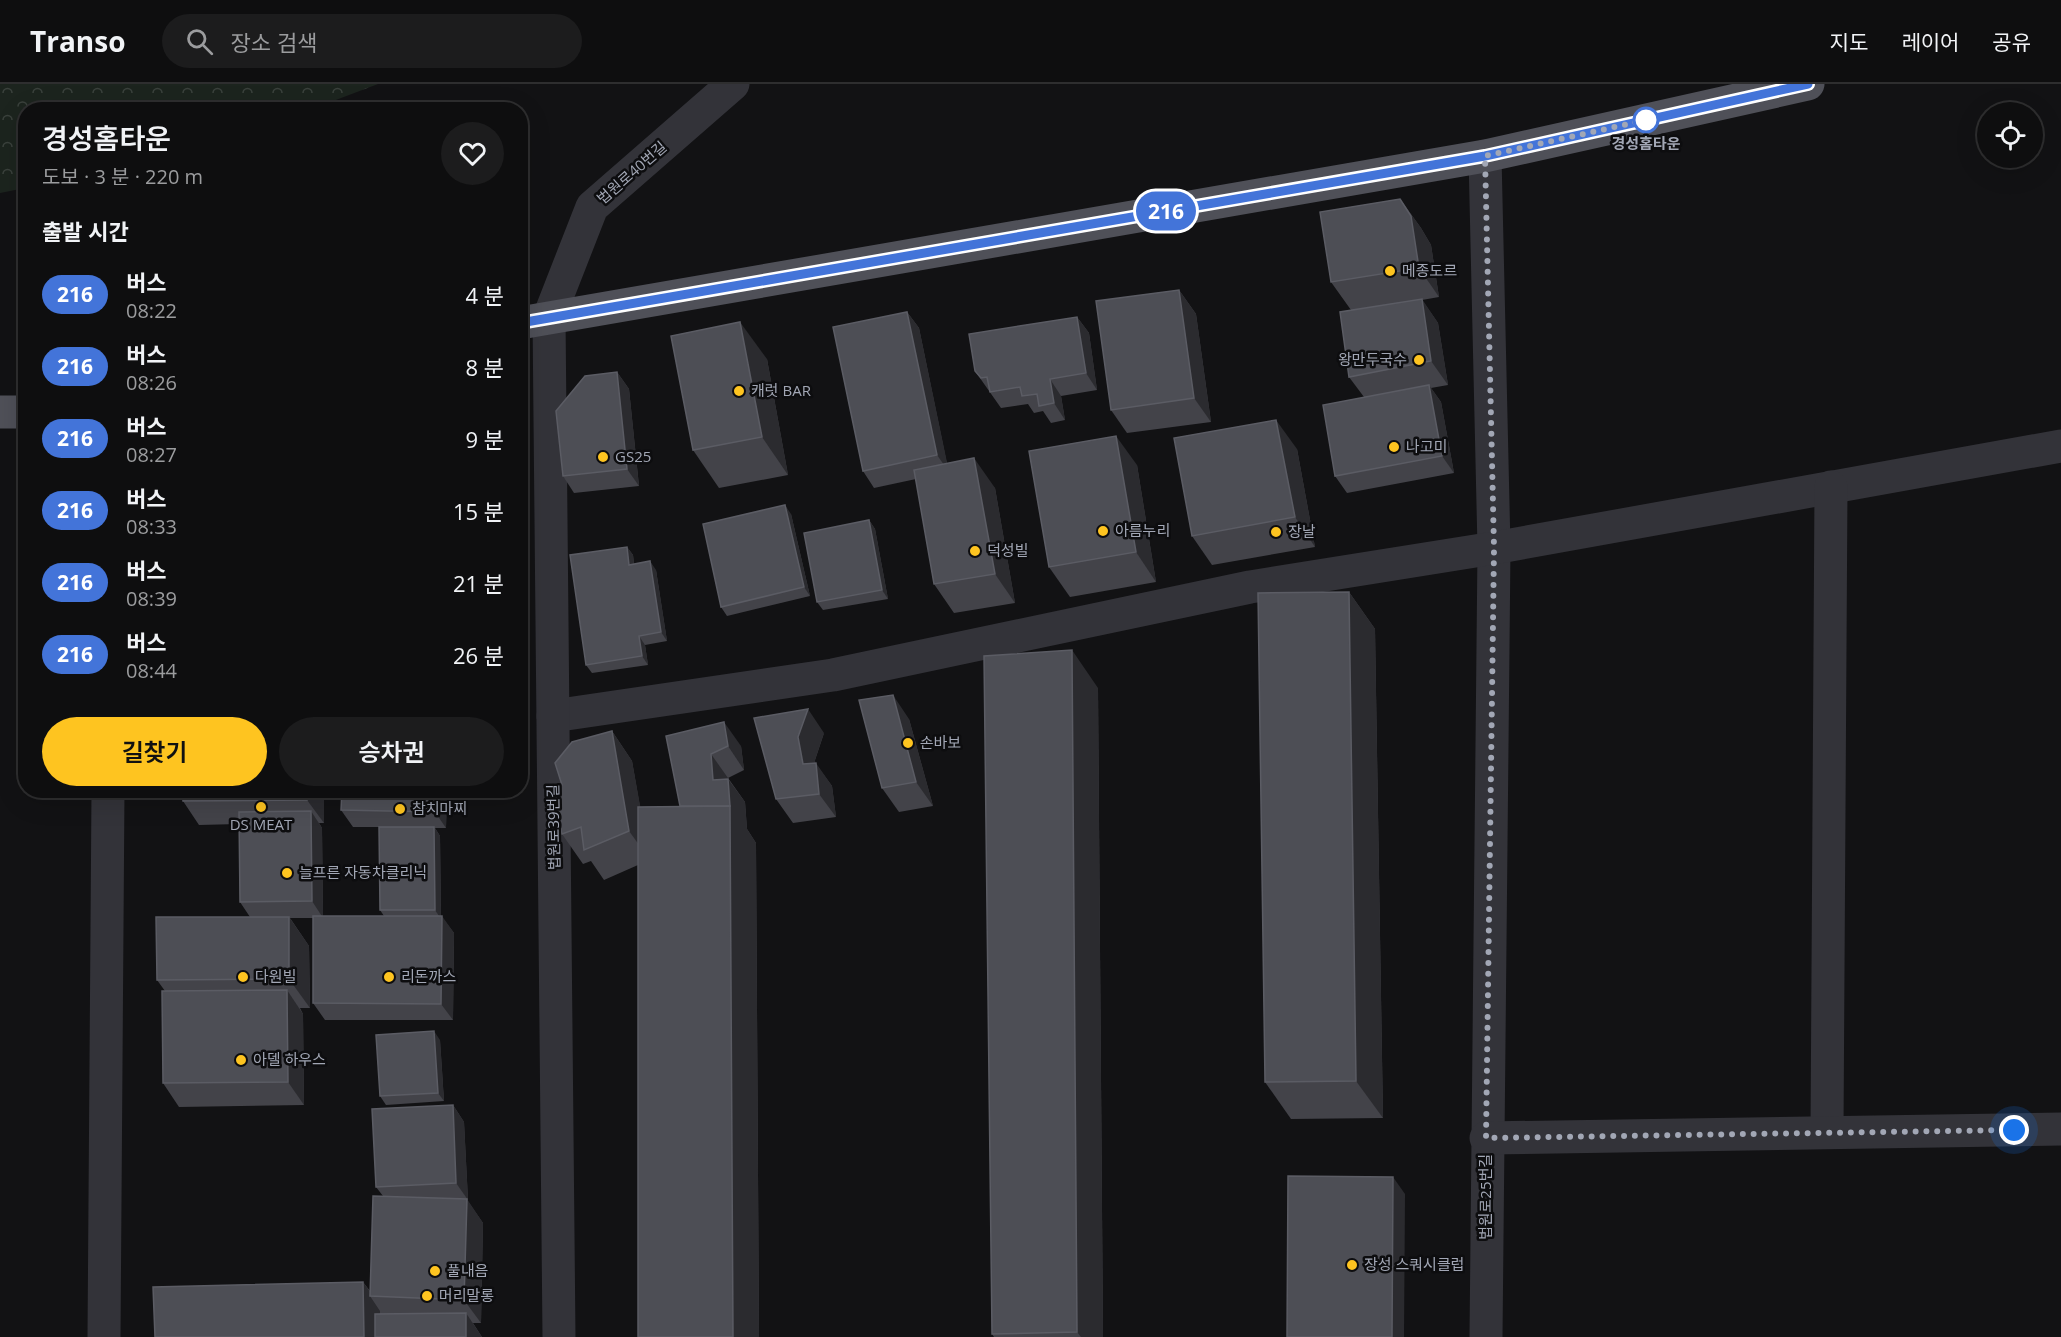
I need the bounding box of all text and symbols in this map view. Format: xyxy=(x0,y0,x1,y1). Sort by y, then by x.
search box xyxy=(162,14,582,68)
text: Transo xyxy=(30,22,126,60)
icon: search xyxy=(183,25,216,58)
text: 장소 검색 xyxy=(231,27,317,57)
text: 지도 xyxy=(1830,28,1868,56)
text: 레이어 xyxy=(1901,28,1959,56)
text: 공유 xyxy=(1992,28,2031,56)
map controls xyxy=(1977,102,2043,168)
button: locate xyxy=(1977,102,2043,168)
marker: 경성홈타운 xyxy=(1633,107,1659,133)
text: 경성홈타운 xyxy=(42,119,171,157)
button: heart xyxy=(441,122,504,185)
place label: 경성홈타운 xyxy=(1611,133,1681,153)
street label: 법원로40번길 xyxy=(592,136,670,208)
text: 도보 · 3 분 · 220 m xyxy=(42,163,203,190)
line badge: 216 xyxy=(1132,192,1200,230)
text: 216 xyxy=(1148,197,1184,225)
text: 출발 시간 xyxy=(42,216,129,246)
place label: 메종도르 xyxy=(1402,260,1457,280)
marker: 메종도르 xyxy=(1383,264,1397,278)
text: 버스 xyxy=(126,267,166,297)
text: 216 xyxy=(57,280,93,308)
text: 4 분 xyxy=(465,280,504,310)
text: 08:22 xyxy=(126,297,177,324)
text: 버스 xyxy=(126,339,166,369)
place label: 왕만두국수 xyxy=(1338,349,1407,369)
text: 216 xyxy=(57,352,93,380)
text: 8 분 xyxy=(465,352,504,382)
marker: 왕만두국수 xyxy=(1412,353,1426,367)
text: 08:26 xyxy=(126,369,177,396)
place label: 캐럿 BAR xyxy=(751,380,812,400)
marker: 캐럿 BAR xyxy=(732,384,746,398)
text: 버스 xyxy=(126,411,166,441)
text: 216 xyxy=(57,424,93,452)
text: 9 분 xyxy=(465,424,504,454)
place label: 나고미 xyxy=(1406,436,1447,456)
marker: 나고미 xyxy=(1387,440,1401,454)
text: 08:27 xyxy=(126,441,177,468)
place label: GS25 xyxy=(615,446,651,466)
marker: GS25 xyxy=(596,450,610,464)
text: 버스 xyxy=(126,483,166,513)
text: 216 xyxy=(57,496,93,524)
text: 15 분 xyxy=(453,496,504,526)
text: 08:33 xyxy=(126,513,177,540)
place label: 아름누리 xyxy=(1115,520,1170,540)
place label: 장날 xyxy=(1288,521,1316,541)
marker: 아름누리 xyxy=(1096,524,1110,538)
marker: 장날 xyxy=(1269,525,1283,539)
place label: 덕성빌 xyxy=(987,540,1028,560)
marker: 덕성빌 xyxy=(968,544,982,558)
text: 버스 xyxy=(126,555,166,585)
text: 216 xyxy=(57,568,93,596)
text: 21 분 xyxy=(453,568,504,598)
text: 08:39 xyxy=(126,585,177,612)
text: 버스 xyxy=(126,627,166,657)
text: 216 xyxy=(57,640,93,668)
text: 26 분 xyxy=(453,640,504,670)
text: 08:44 xyxy=(126,657,177,684)
button: 길찾기 xyxy=(42,717,267,786)
button: 승차권 xyxy=(279,717,504,786)
place label: 손바보 xyxy=(920,732,961,752)
marker: 손바보 xyxy=(901,736,915,750)
street label: 법원로39번길 xyxy=(542,784,564,870)
place label: 참치마찌 xyxy=(412,798,467,818)
marker: DS MEAT xyxy=(254,800,268,814)
marker: 참치마찌 xyxy=(393,802,407,816)
place label: DS MEAT xyxy=(230,814,293,834)
place label: 늘프른 자동차클리닉 xyxy=(299,862,427,882)
marker: 늘프른 자동차클리닉 xyxy=(280,866,294,880)
place label: 다원빌 xyxy=(255,966,296,986)
place label: 리돈까스 xyxy=(401,966,456,986)
marker: 다원빌 xyxy=(236,970,250,984)
marker: 리돈까스 xyxy=(382,970,396,984)
place label: 아델 하우스 xyxy=(253,1049,326,1069)
marker: 아델 하우스 xyxy=(234,1053,248,1067)
your location xyxy=(1999,1115,2029,1145)
street label: 법원로25번길 xyxy=(1475,1154,1495,1240)
place label: 장성 스쿼시클럽 xyxy=(1364,1254,1465,1274)
marker: 장성 스쿼시클럽 xyxy=(1345,1258,1359,1272)
place label: 풀내음 xyxy=(447,1260,488,1280)
marker: 풀내음 xyxy=(428,1264,442,1278)
place label: 머리말롱 xyxy=(439,1285,494,1305)
marker: 머리말롱 xyxy=(420,1289,434,1303)

